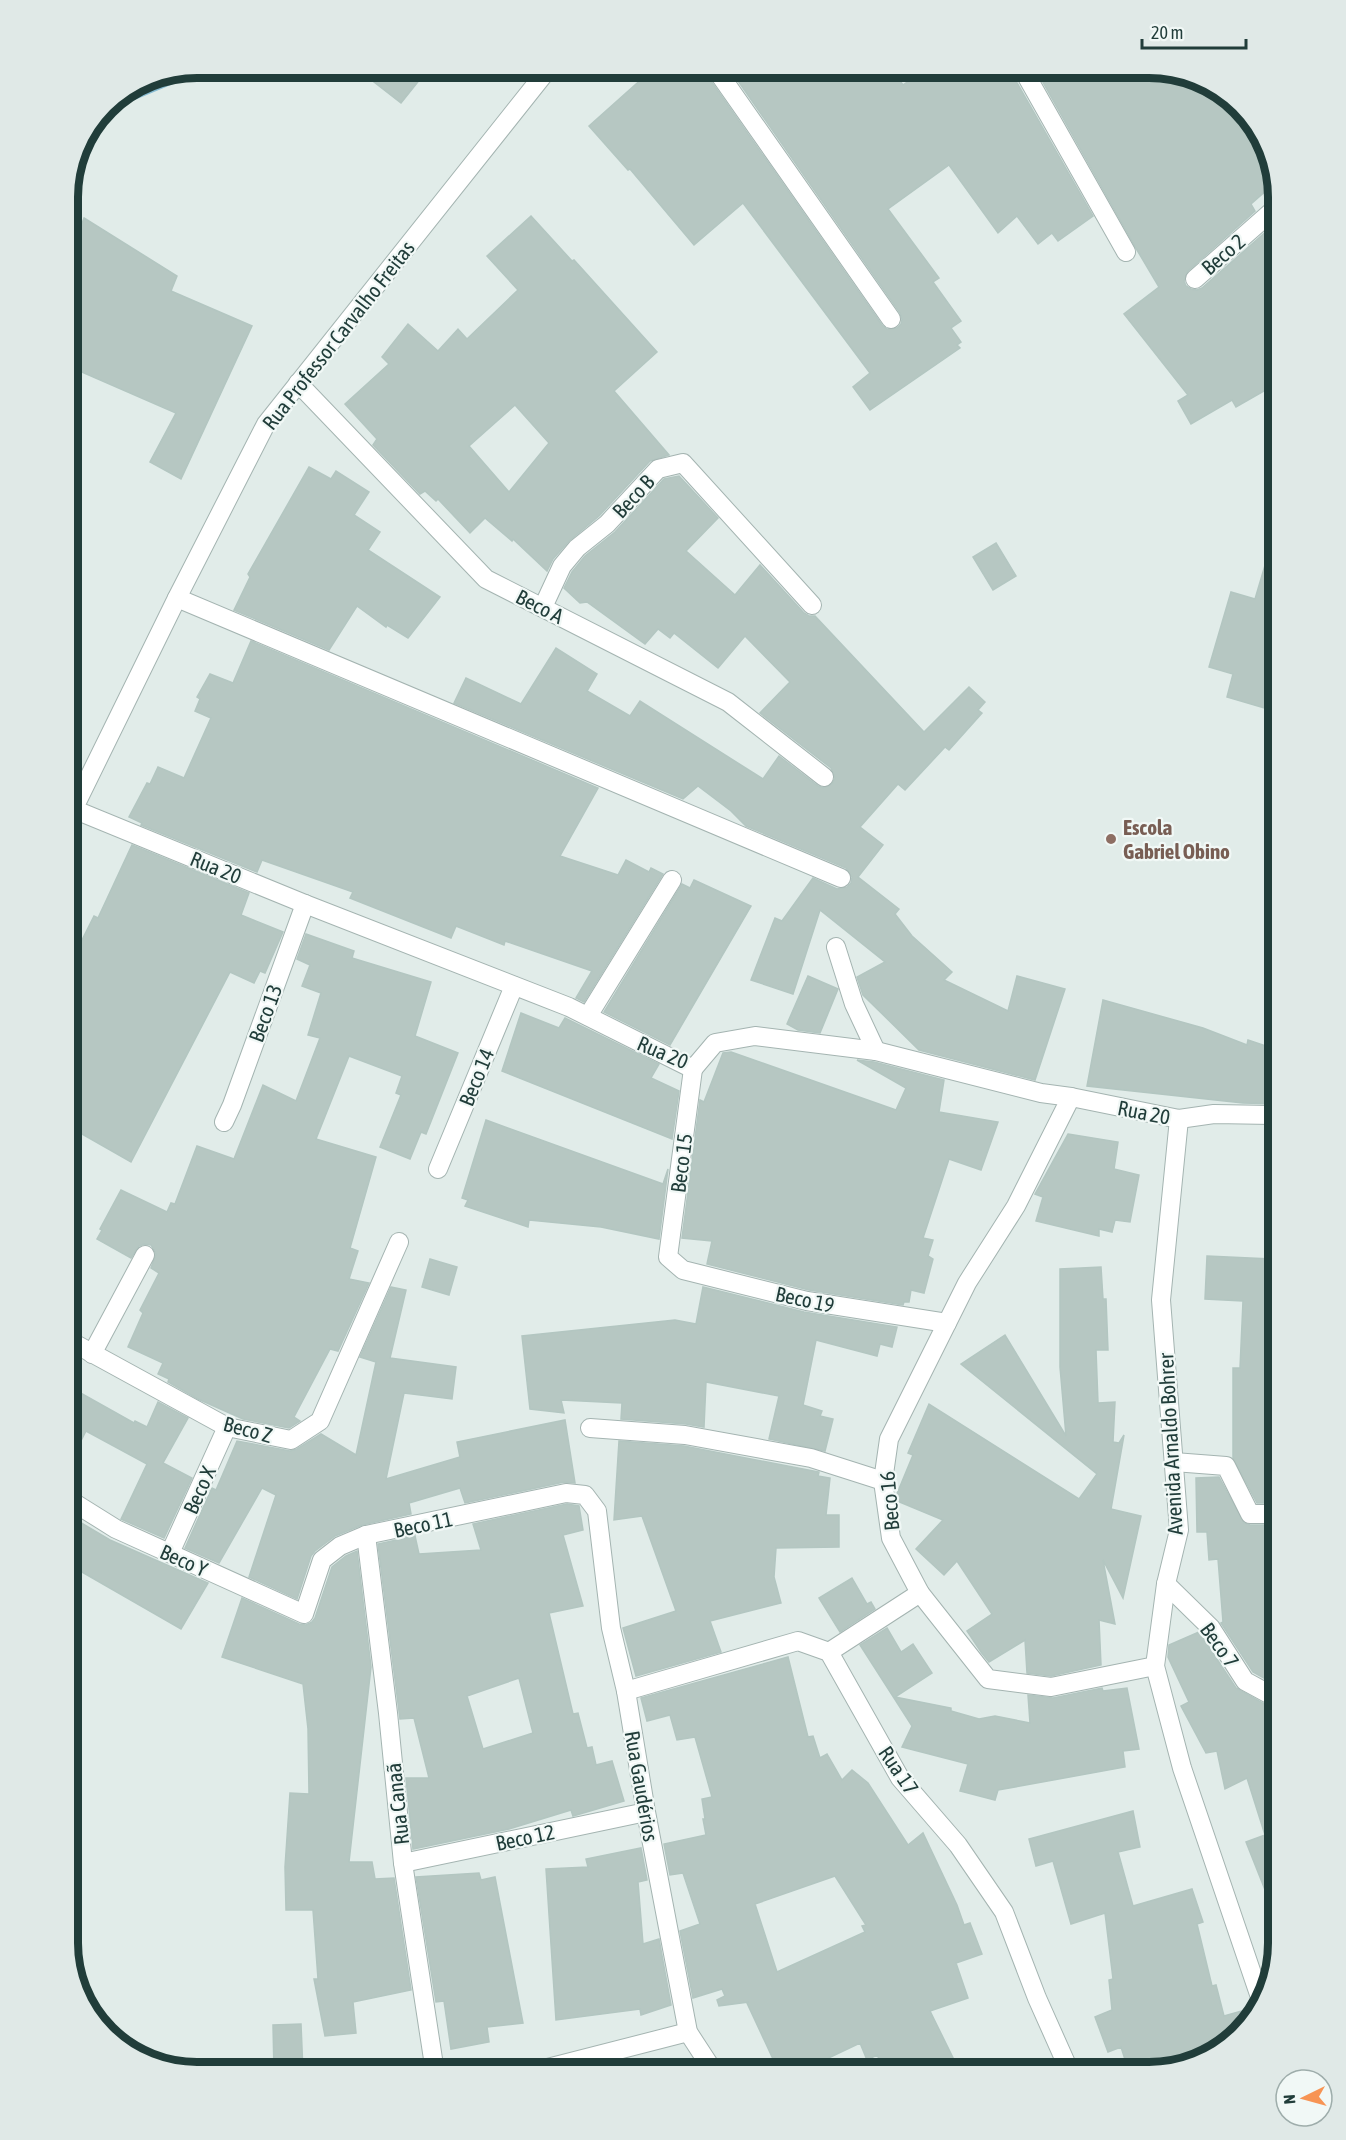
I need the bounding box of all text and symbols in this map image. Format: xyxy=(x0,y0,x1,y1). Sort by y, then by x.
scale bar xyxy=(1142,12,1246,50)
text: 20 m xyxy=(1151,22,1183,43)
street label: Beco 2 xyxy=(1196,229,1250,279)
street label: Rua Professor Carvalho Freitas xyxy=(257,236,419,434)
street label: Beco B xyxy=(607,470,659,522)
street label: Beco A xyxy=(512,584,568,628)
place label: Escola Gabriel Obino xyxy=(1123,815,1230,863)
marker: Escola Gabriel Obino xyxy=(1104,832,1118,846)
street label: Rua 20 xyxy=(187,846,245,888)
street label: Beco 13 xyxy=(244,981,286,1045)
street label: Rua 20 xyxy=(634,1031,692,1073)
street label: Beco 14 xyxy=(454,1045,498,1109)
street label: Rua 20 xyxy=(1116,1095,1172,1129)
street label: Beco 15 xyxy=(665,1132,697,1194)
street label: Beco 19 xyxy=(773,1281,837,1317)
street label: Avenida Arnaldo Bohrer xyxy=(1153,1352,1187,1536)
street label: Beco Z xyxy=(221,1411,275,1447)
street label: Beco X xyxy=(178,1462,220,1517)
street label: Beco 16 xyxy=(874,1470,904,1532)
street label: Beco 11 xyxy=(391,1506,455,1542)
street label: Beco Y xyxy=(157,1539,212,1581)
street label: Beco 7 xyxy=(1196,1618,1244,1672)
street label: Rua Gaudérios xyxy=(620,1729,664,1843)
street label: Rua 17 xyxy=(874,1741,924,1799)
street label: Rua Canaã xyxy=(381,1762,413,1846)
street label: Beco 12 xyxy=(493,1819,557,1855)
north arrow xyxy=(1274,2068,1334,2128)
text: N xyxy=(1280,2094,1298,2105)

